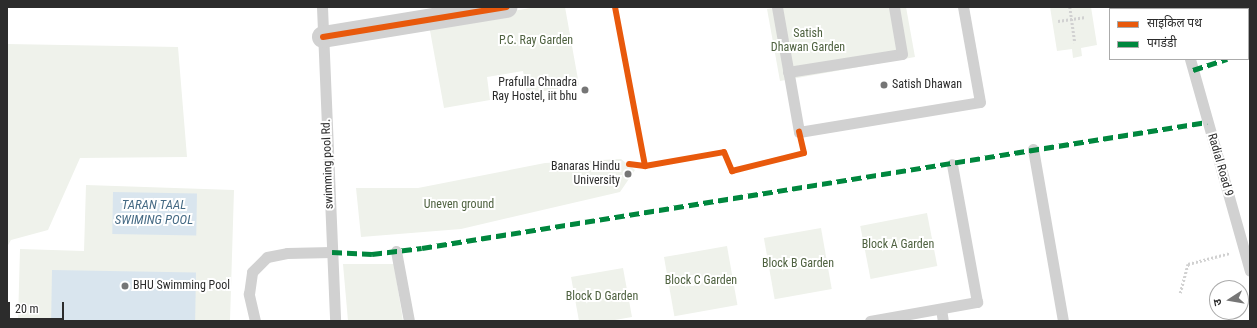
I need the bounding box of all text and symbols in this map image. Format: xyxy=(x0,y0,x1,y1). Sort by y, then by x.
legend xyxy=(1109,8,1249,60)
text: साइकिल पथ xyxy=(1147,16,1202,30)
park label: Satish Dhawan Garden xyxy=(771,27,845,55)
park label: P.C. Ray Garden xyxy=(499,34,573,48)
text: पगडंडी xyxy=(1147,36,1177,50)
place label: Prafulla Chnadra Ray Hostel, iit bhu xyxy=(492,76,577,104)
place label: Satish Dhawan xyxy=(892,78,962,92)
marker: Satish Dhawan xyxy=(879,80,889,90)
marker: Prafulla Chnadra Ray Hostel, iit bhu xyxy=(580,85,590,95)
street label: swimming pool Rd. xyxy=(319,119,337,209)
street label: Radial Road 9 xyxy=(1204,132,1236,198)
place label: Banaras Hindu University xyxy=(551,160,620,188)
marker: Banaras Hindu University xyxy=(623,169,633,179)
water label: TARAN TAAL SWIMING POOL xyxy=(115,198,193,229)
park label: Uneven ground xyxy=(424,198,494,212)
park label: Block A Garden xyxy=(862,238,934,252)
park label: Block B Garden xyxy=(762,257,834,271)
park label: Block C Garden xyxy=(665,274,737,288)
place label: BHU Swimming Pool xyxy=(133,279,230,293)
north arrow xyxy=(1209,280,1249,320)
marker: BHU Swimming Pool xyxy=(120,281,130,291)
park label: Block D Garden xyxy=(566,290,638,304)
scale bar xyxy=(10,294,66,320)
text: उ xyxy=(1211,298,1225,307)
text: 20 m xyxy=(15,302,39,316)

